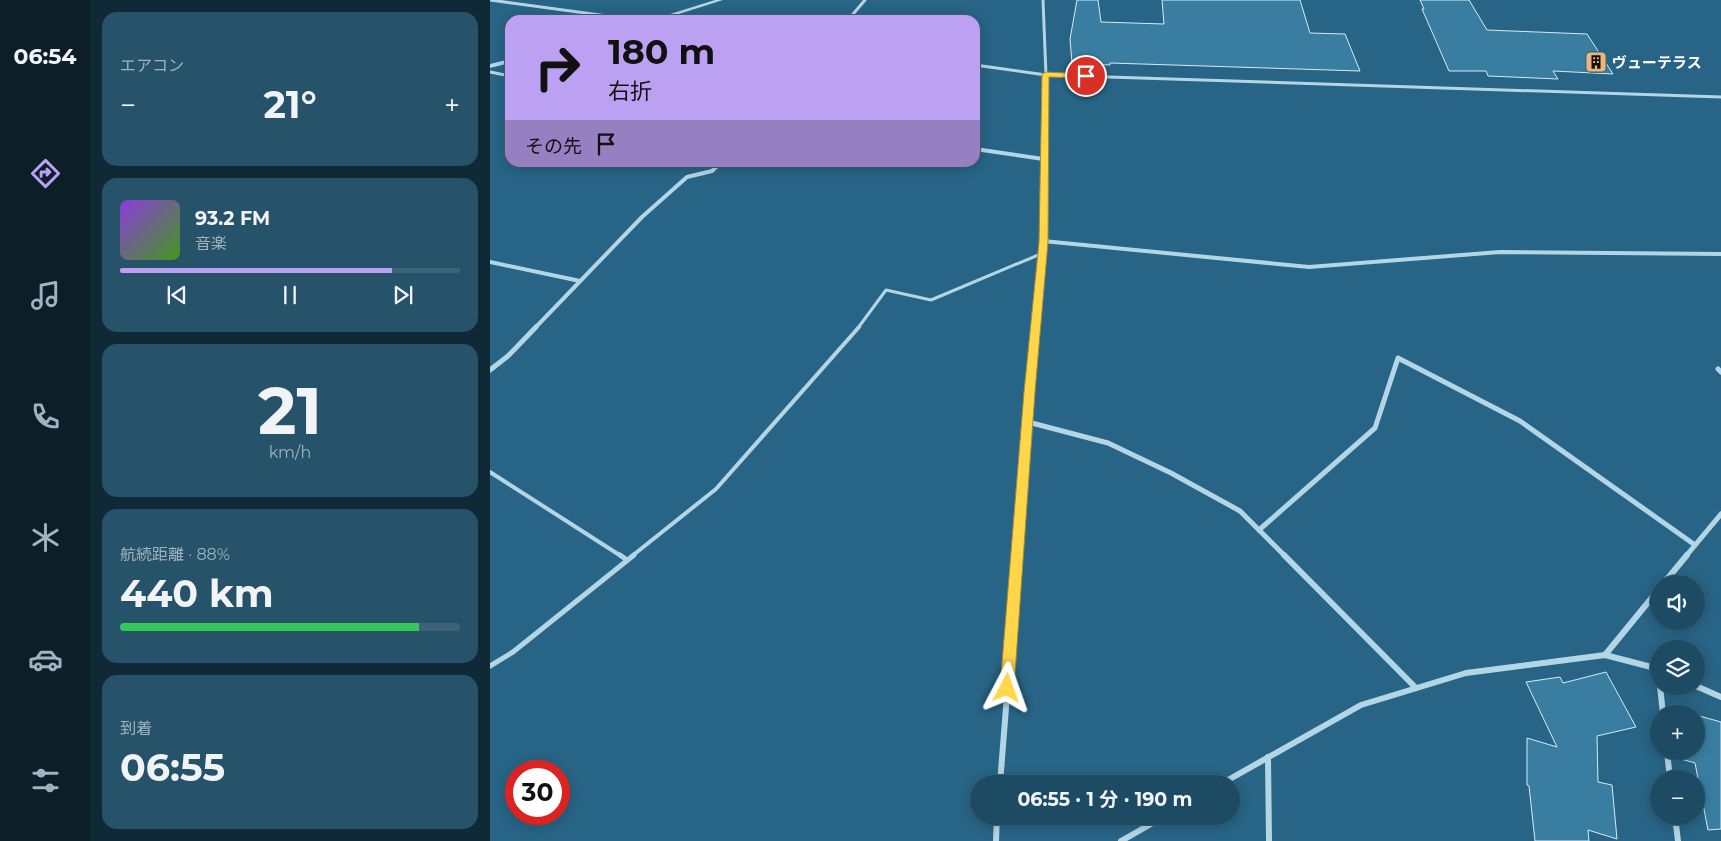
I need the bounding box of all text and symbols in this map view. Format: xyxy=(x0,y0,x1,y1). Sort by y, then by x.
text: 180 m xyxy=(608,30,715,73)
icon: right xyxy=(525,35,590,100)
text: 06:54 xyxy=(14,43,76,70)
building icon: ヴューテラス xyxy=(1584,50,1608,74)
place label: ヴューテラス xyxy=(1612,53,1702,72)
pin xyxy=(1065,55,1107,97)
text: エアコン xyxy=(120,56,184,75)
icon: arrive xyxy=(1072,62,1100,90)
text: 右折 xyxy=(608,78,652,105)
text: 21° xyxy=(263,81,317,128)
text: − xyxy=(120,88,136,122)
text: + xyxy=(444,88,460,122)
icon: arrive xyxy=(592,130,620,158)
text: その先 xyxy=(525,135,582,158)
icon: directions xyxy=(28,156,63,191)
text: 93.2 FM xyxy=(195,207,270,230)
text: 音楽 xyxy=(195,234,227,253)
icon: music xyxy=(28,278,63,313)
icon: previous xyxy=(163,281,191,309)
icon: pause xyxy=(276,281,304,309)
icon: next xyxy=(389,281,417,309)
text: 21 xyxy=(258,371,322,450)
icon: phone xyxy=(28,399,63,434)
text: km/h xyxy=(269,443,311,462)
icon: climate xyxy=(28,520,63,555)
text: 航続距離 · 88% xyxy=(120,545,230,564)
text: 440 km xyxy=(120,570,274,617)
map controls xyxy=(1650,575,1705,825)
button: sound xyxy=(1650,575,1705,630)
button: layers xyxy=(1650,640,1705,695)
icon: car xyxy=(28,642,63,677)
position arrow xyxy=(980,661,1032,713)
button: + xyxy=(1650,705,1705,760)
text: 到着 xyxy=(120,719,152,738)
text: 06:55 xyxy=(120,744,225,791)
speed limit sign: 30 xyxy=(505,760,570,825)
icon: filters xyxy=(28,763,63,798)
button: − xyxy=(1650,770,1705,825)
text: 06:55 · 1 分 · 190 m xyxy=(1017,788,1193,811)

